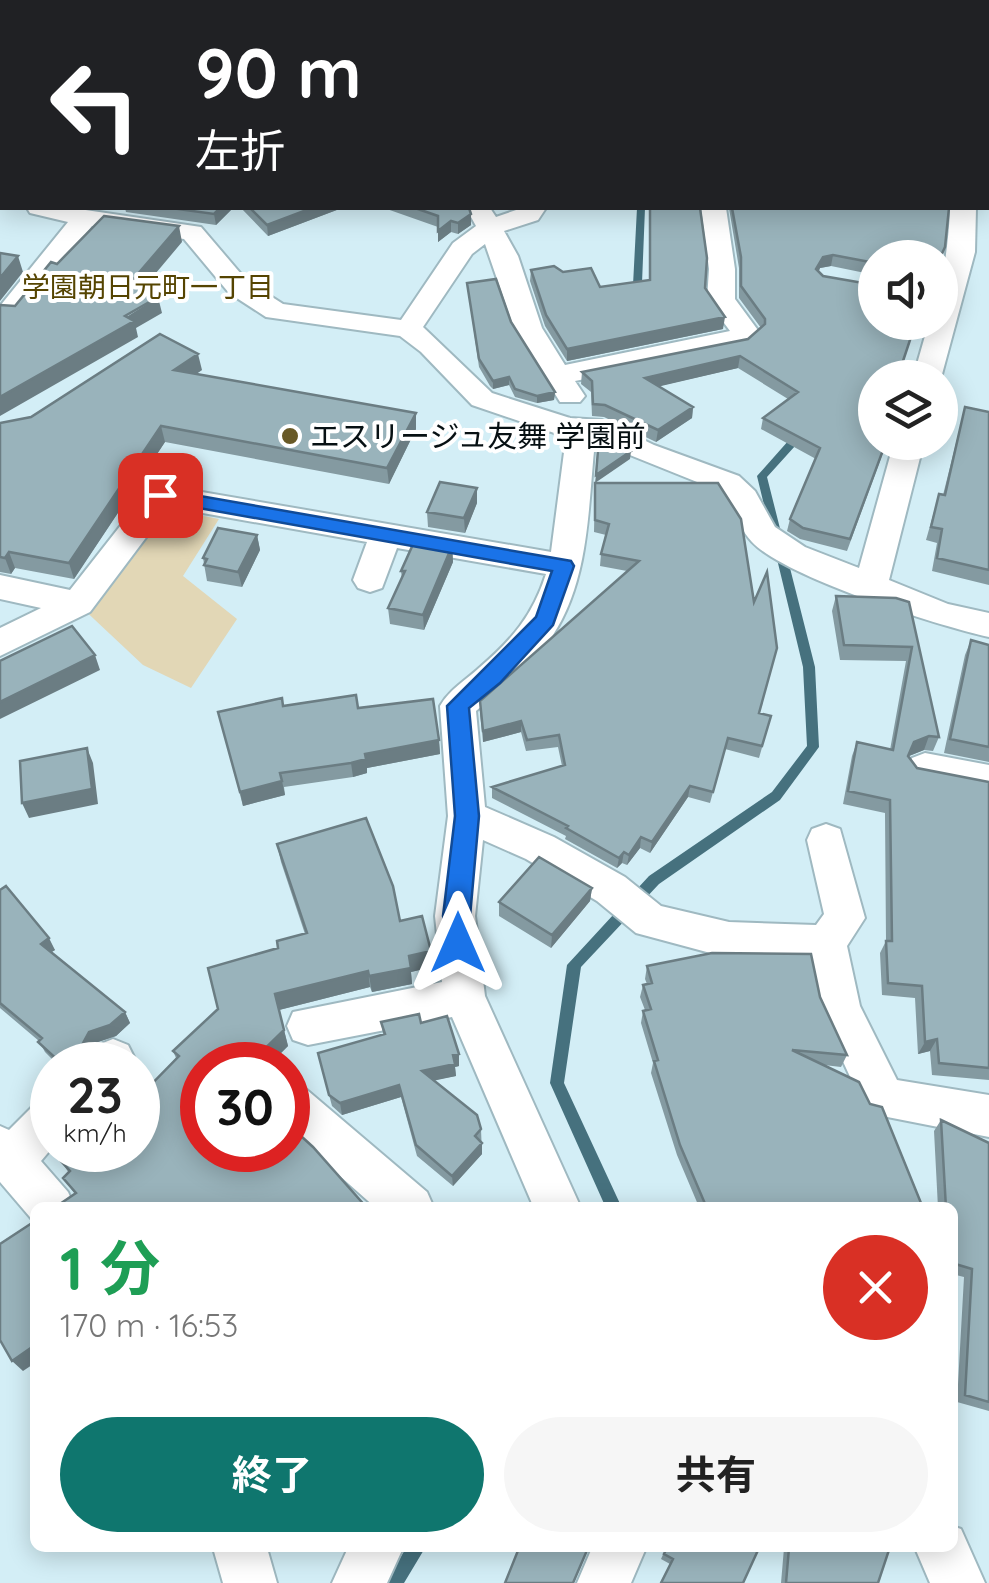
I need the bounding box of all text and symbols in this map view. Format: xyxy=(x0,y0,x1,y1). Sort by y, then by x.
text: 90 m xyxy=(195,28,362,116)
icon: left xyxy=(30,40,160,170)
text: 左折 xyxy=(195,122,285,178)
map controls xyxy=(858,240,958,460)
button: sound xyxy=(858,240,958,340)
district label: 学園朝日元町一丁目 xyxy=(22,269,274,304)
button: layers xyxy=(858,360,958,460)
place label: エスリージュ友舞 学園前 xyxy=(310,417,646,455)
marker: エスリージュ友舞 学園前 xyxy=(279,425,301,447)
pin xyxy=(118,453,203,538)
icon: arrive xyxy=(133,468,188,523)
position arrow xyxy=(406,891,510,995)
speed limit sign: 30 xyxy=(180,1042,310,1172)
text: 23 xyxy=(67,1063,123,1126)
text: km/h xyxy=(63,1117,127,1148)
text: 1 分 xyxy=(60,1230,160,1305)
button: close xyxy=(823,1235,928,1340)
text: 170 m · 16:53 xyxy=(60,1305,238,1345)
button: 終了 xyxy=(60,1417,484,1532)
button: 共有 xyxy=(504,1417,928,1532)

